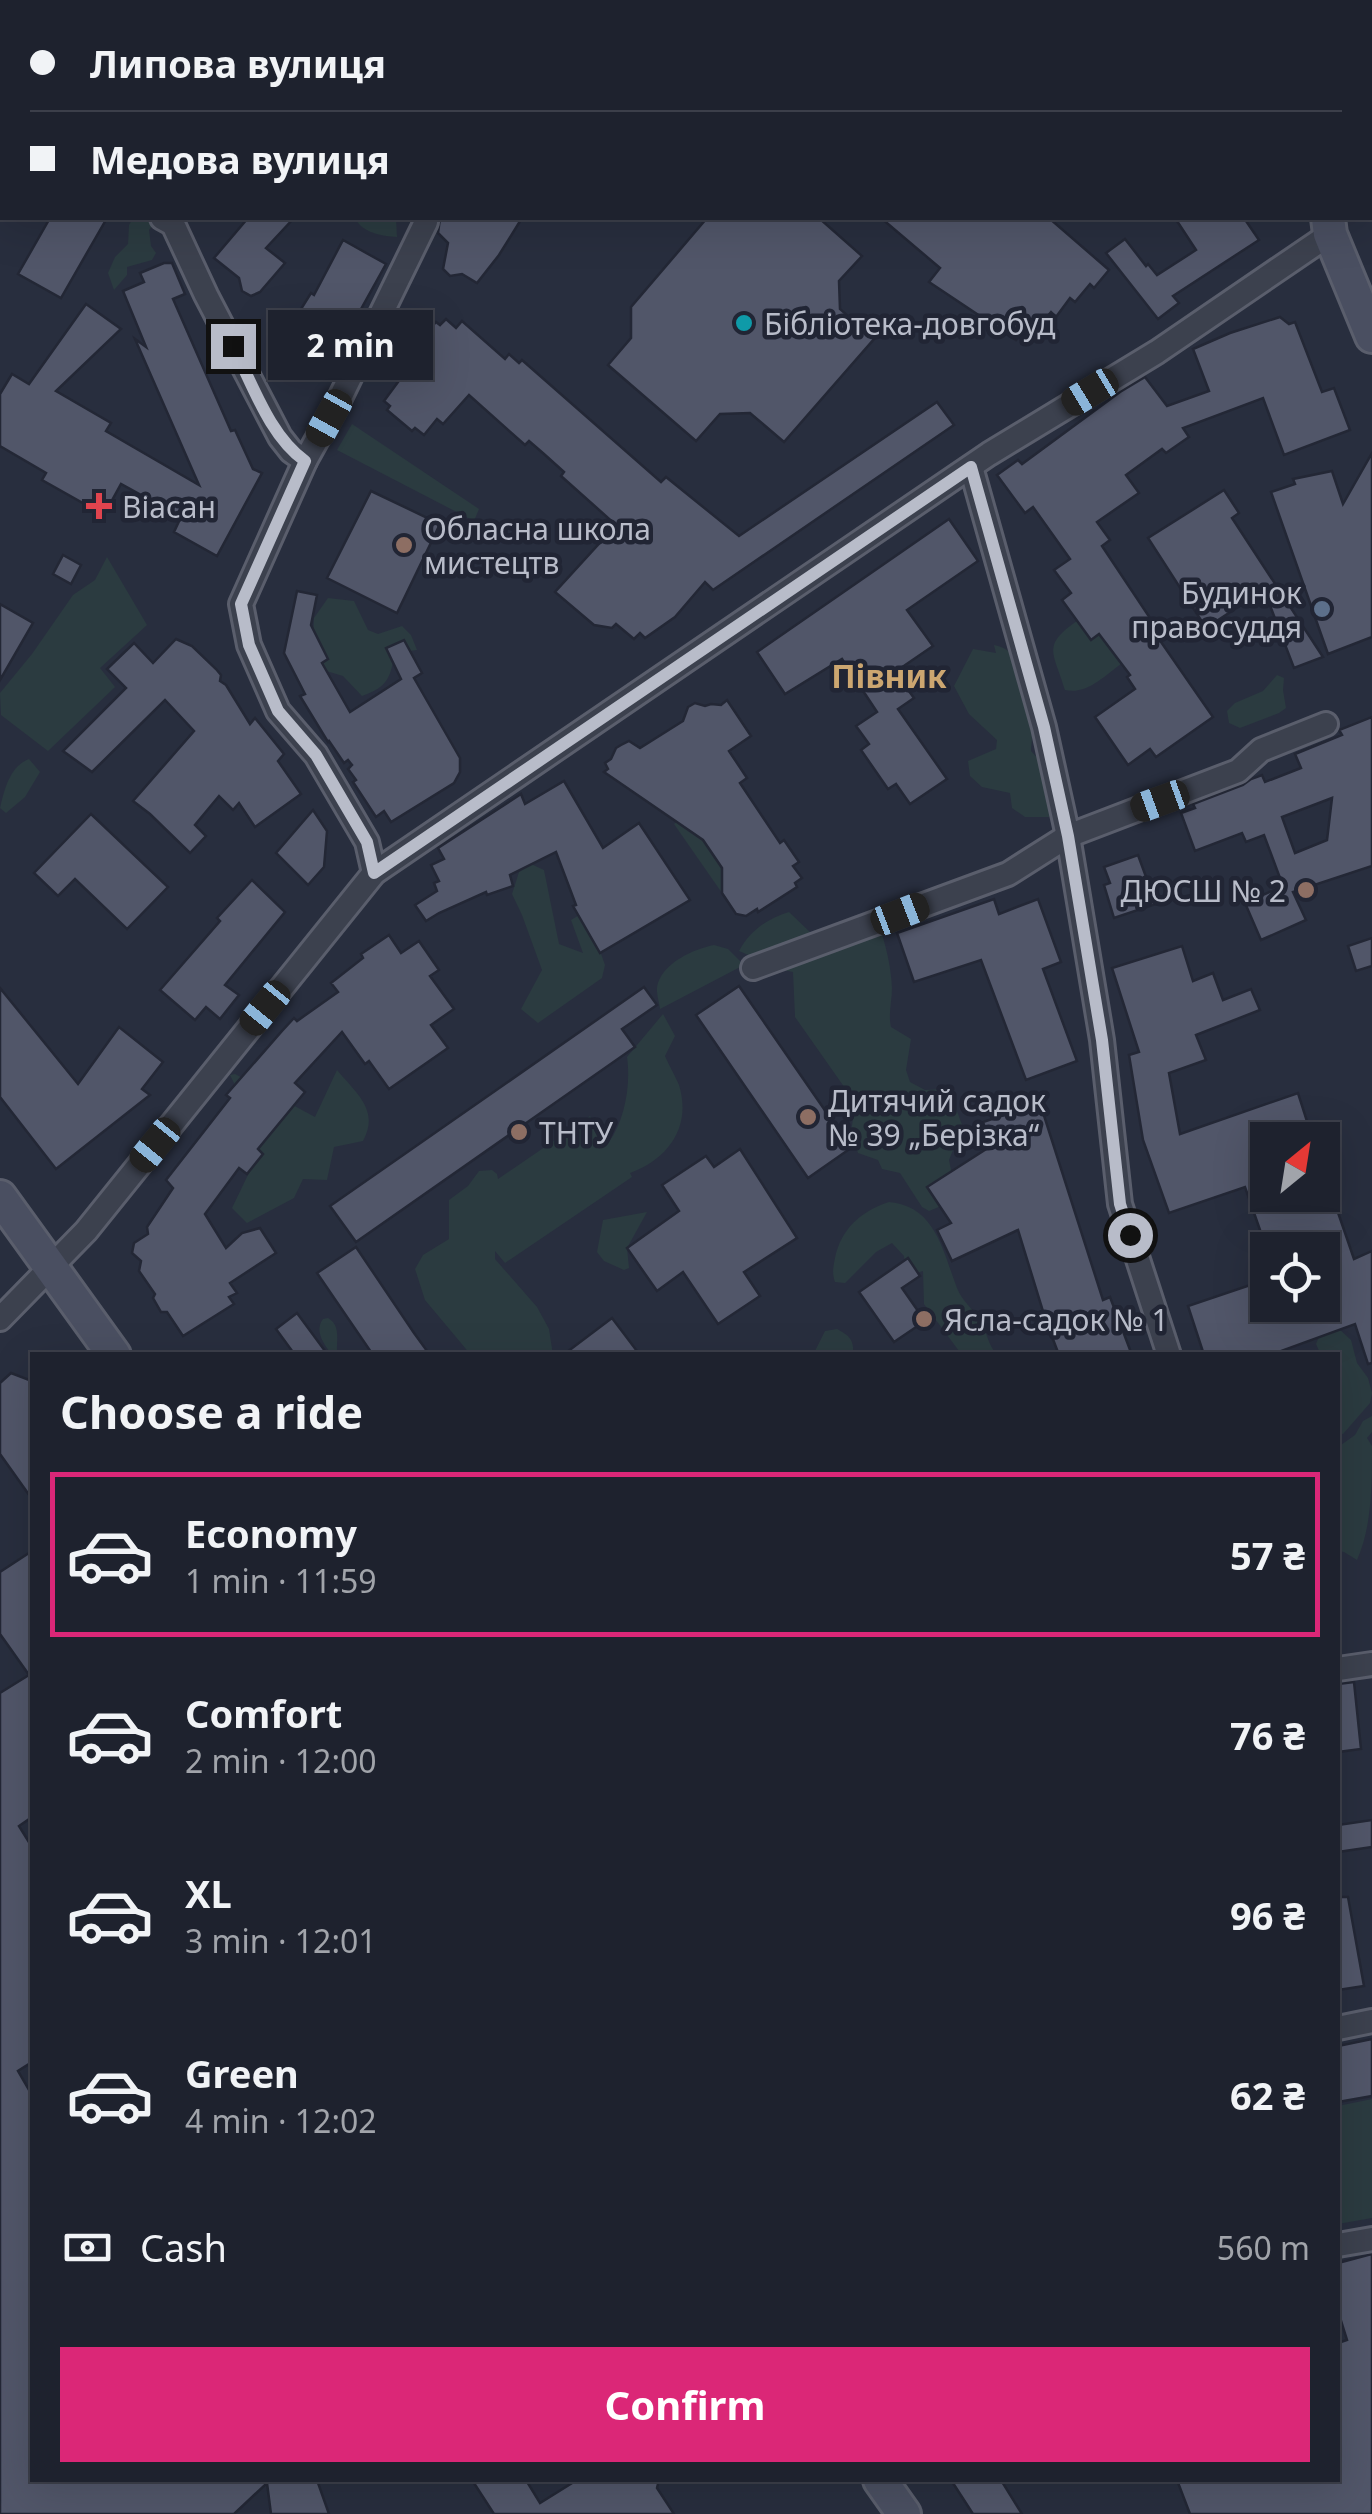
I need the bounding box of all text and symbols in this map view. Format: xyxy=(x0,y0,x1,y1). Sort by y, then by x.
text: Липова вулиця xyxy=(90,37,386,89)
text: Медова вулиця xyxy=(90,133,390,185)
place label: Бібліотека-довгобуд xyxy=(764,303,1055,344)
callout: 2 min xyxy=(268,311,433,381)
marker: Бібліотека-довгобуд xyxy=(733,312,755,334)
text: 2 min xyxy=(306,323,395,366)
route end xyxy=(211,324,256,369)
car xyxy=(1057,364,1123,420)
car xyxy=(301,384,357,452)
place label: Віасан xyxy=(122,486,216,527)
marker: Віасан xyxy=(86,493,112,519)
place label: Обласна школа мистецтв xyxy=(424,508,651,583)
marker: Обласна школа мистецтв xyxy=(393,534,415,556)
place label: Будинок правосуддя xyxy=(1131,572,1302,647)
marker: Будинок правосуддя xyxy=(1311,598,1333,620)
district label: Півник xyxy=(831,654,947,697)
car xyxy=(1127,777,1193,825)
place label: ДЮСШ № 2 xyxy=(1121,870,1286,911)
marker: ДЮСШ № 2 xyxy=(1295,879,1317,901)
car xyxy=(867,889,933,939)
car xyxy=(234,975,296,1041)
place label: Дитячий садок № 39 „Берізка“ xyxy=(828,1080,1046,1155)
marker: Дитячий садок № 39 „Берізка“ xyxy=(797,1106,819,1128)
car xyxy=(124,1112,186,1178)
place label: ТНТУ xyxy=(539,1112,614,1153)
marker: ТНТУ xyxy=(508,1121,530,1143)
north arrow xyxy=(1250,1122,1340,1212)
map controls xyxy=(1250,1122,1340,1322)
route start xyxy=(1108,1213,1153,1258)
button: locate xyxy=(1250,1232,1340,1322)
place label: Ясла-садок № 1 xyxy=(944,1299,1169,1340)
marker: Ясла-садок № 1 xyxy=(913,1308,935,1330)
text: Choose a ride xyxy=(60,1381,363,1442)
text: Economy xyxy=(185,1507,357,1559)
icon: car xyxy=(65,1510,155,1600)
text: 57 ₴ xyxy=(1230,1529,1305,1581)
text: 1 min · 11:59 xyxy=(185,1559,377,1602)
text: Comfort xyxy=(185,1687,342,1739)
icon: car xyxy=(65,1690,155,1780)
text: 76 ₴ xyxy=(1230,1709,1305,1761)
text: 2 min · 12:00 xyxy=(185,1739,377,1782)
text: XL xyxy=(185,1867,232,1919)
icon: car xyxy=(65,1870,155,1960)
text: 96 ₴ xyxy=(1230,1889,1305,1941)
text: 3 min · 12:01 xyxy=(185,1919,377,1962)
text: Green xyxy=(185,2047,299,2099)
icon: car xyxy=(65,2050,155,2140)
text: 62 ₴ xyxy=(1230,2069,1305,2121)
text: 4 min · 12:02 xyxy=(185,2099,377,2142)
icon: cash xyxy=(60,2220,115,2275)
text: Cash xyxy=(140,2221,227,2273)
text: 560 m xyxy=(1217,2226,1310,2269)
button: Confirm xyxy=(60,2347,1310,2462)

